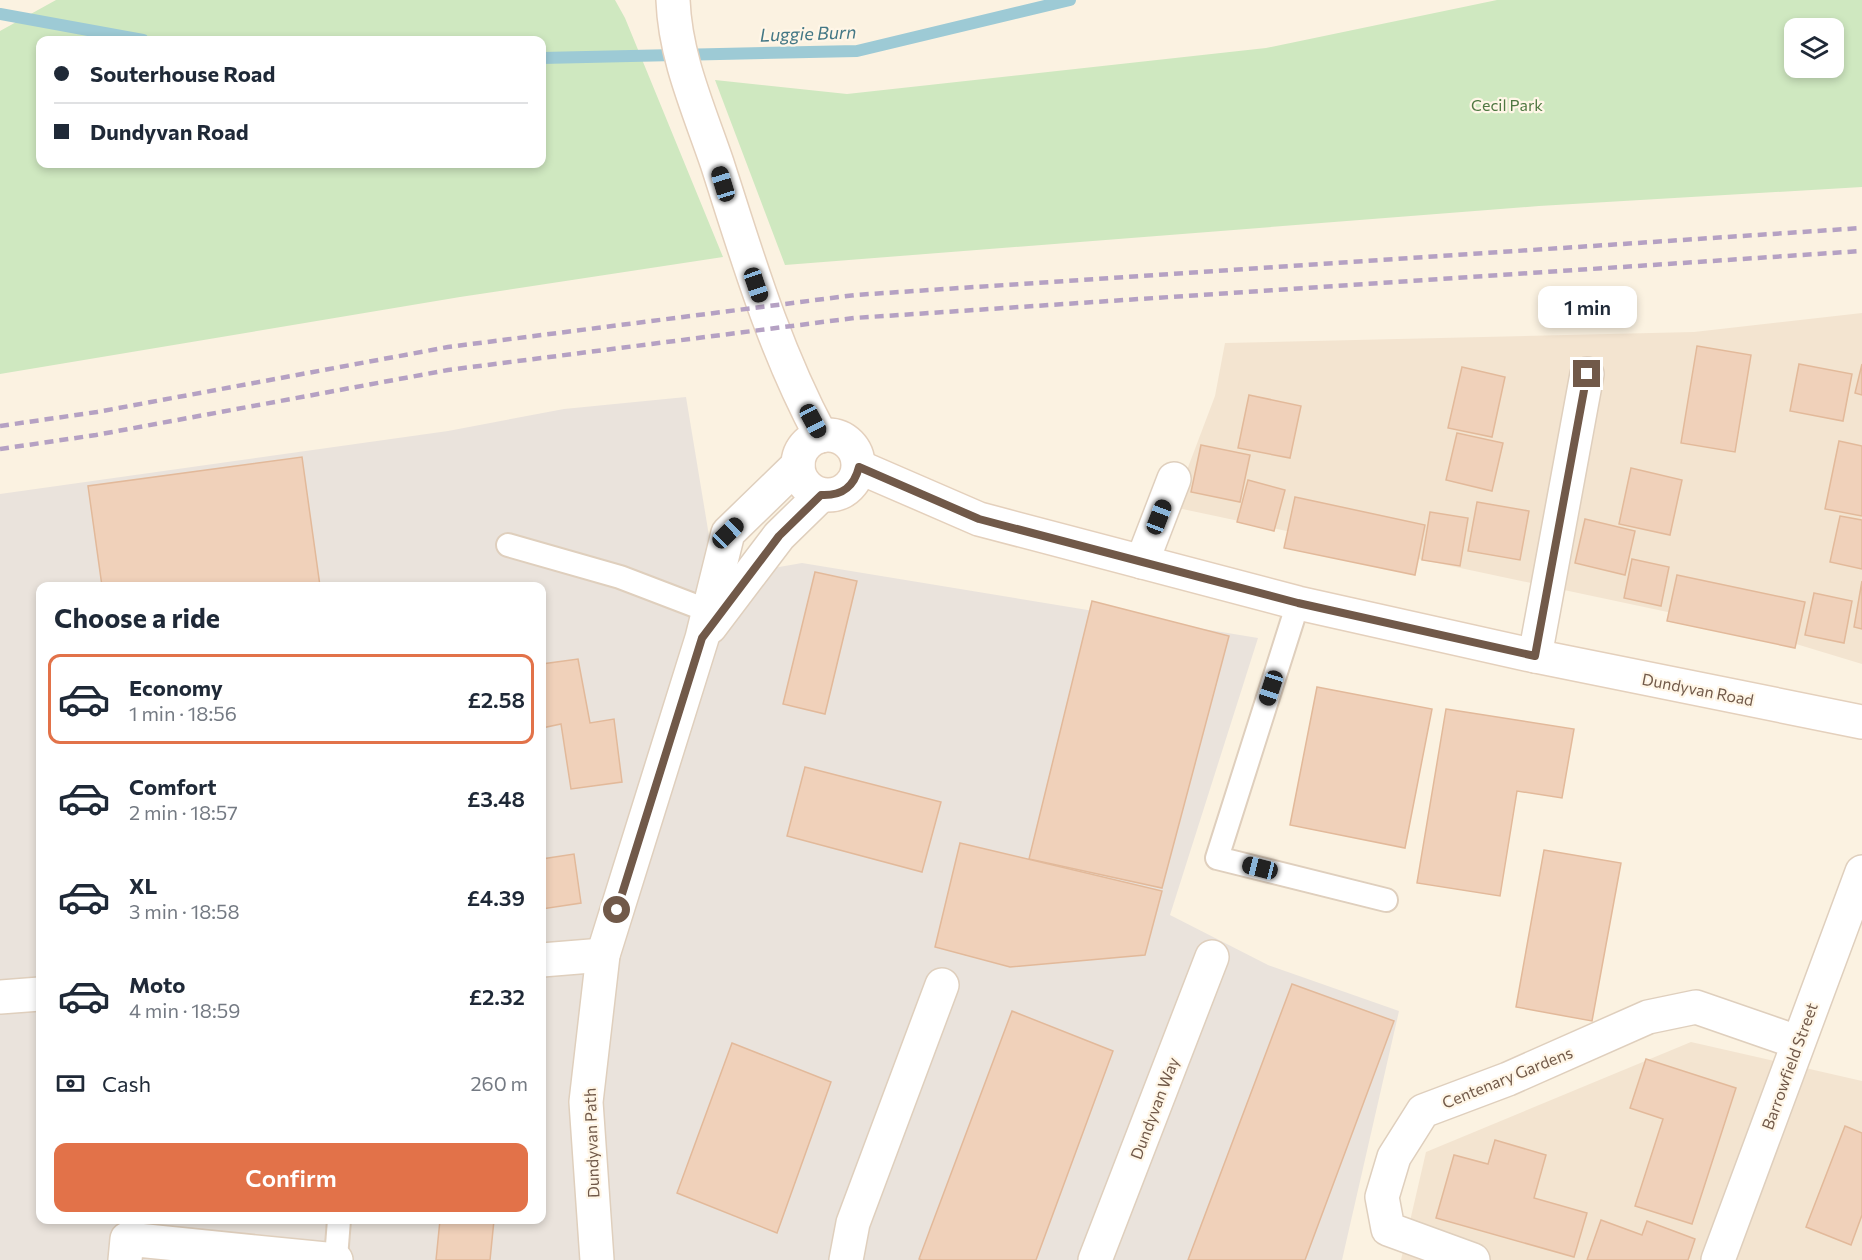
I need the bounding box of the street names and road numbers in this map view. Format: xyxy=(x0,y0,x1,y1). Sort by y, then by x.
street label: Dundyvan Road xyxy=(1641,669,1755,709)
street label: Barrowfield Street xyxy=(1757,999,1821,1132)
street label: Centenary Gardens xyxy=(1439,1042,1575,1112)
street label: Dundyvan Way xyxy=(1126,1054,1182,1162)
street label: Dundyvan Path xyxy=(580,1088,602,1198)

